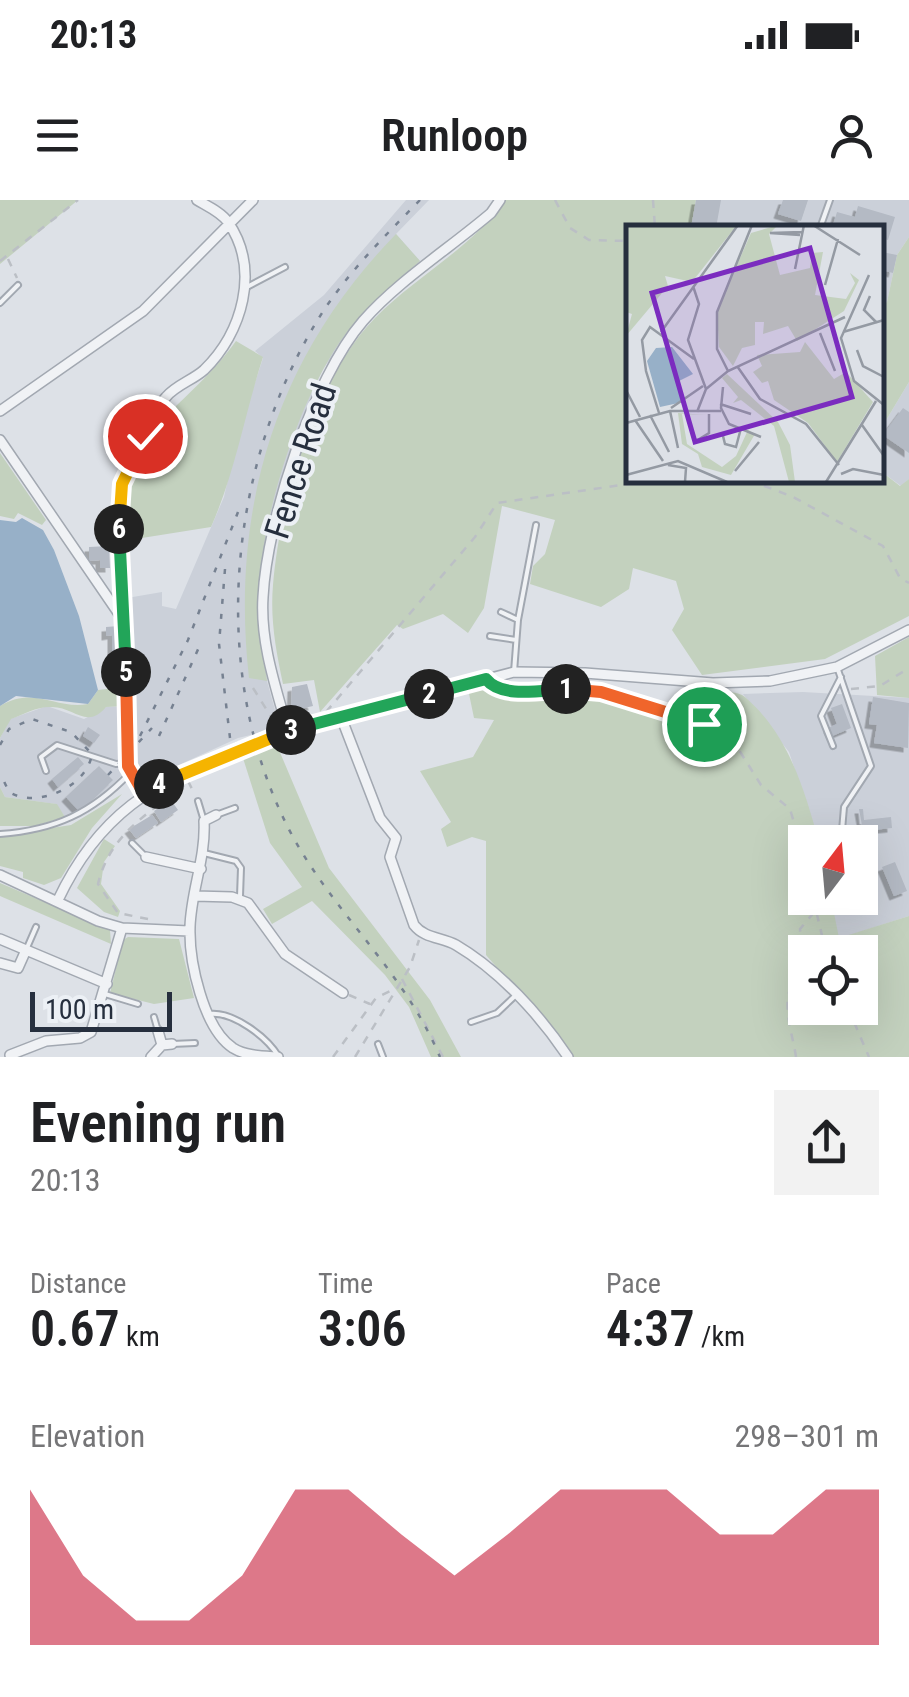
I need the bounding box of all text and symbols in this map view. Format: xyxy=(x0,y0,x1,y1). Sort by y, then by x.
text: 20:13 xyxy=(50,13,137,57)
icon: menu xyxy=(30,108,85,163)
icon: person xyxy=(824,108,879,163)
text: Runloop xyxy=(381,109,528,162)
inset map xyxy=(626,225,884,482)
street label: Fence Road xyxy=(257,378,345,544)
pin xyxy=(103,394,188,479)
icon: check xyxy=(118,409,173,464)
pin: 6 xyxy=(94,504,144,554)
text: 6 xyxy=(112,512,126,545)
pin: 5 xyxy=(101,647,151,697)
text: 5 xyxy=(119,655,133,688)
pin: 1 xyxy=(541,664,591,714)
pin: 2 xyxy=(404,669,454,719)
text: 1 xyxy=(559,672,573,705)
text: 2 xyxy=(422,677,436,710)
pin xyxy=(662,682,747,767)
icon: arrive xyxy=(677,697,732,752)
pin: 3 xyxy=(266,705,316,755)
text: 3 xyxy=(284,713,298,746)
pin: 4 xyxy=(134,759,184,809)
text: 4 xyxy=(152,767,166,800)
north arrow xyxy=(788,825,878,915)
map controls xyxy=(788,825,878,1025)
button: locate xyxy=(788,935,878,1025)
scale bar xyxy=(30,987,172,1031)
text: 100 m xyxy=(45,993,114,1026)
button: share xyxy=(774,1090,879,1195)
text: Evening run xyxy=(30,1091,286,1155)
text: 20:13 xyxy=(30,1161,101,1199)
text: Distance xyxy=(30,1267,127,1300)
text: Time xyxy=(318,1267,373,1300)
text: Pace xyxy=(606,1267,661,1300)
text: 0.67 xyxy=(30,1300,120,1358)
text: 3:06 xyxy=(318,1300,407,1358)
text: 4:37 xyxy=(606,1300,695,1358)
text: km xyxy=(120,1320,160,1353)
text: /km xyxy=(695,1320,745,1353)
text: Elevation xyxy=(30,1417,145,1455)
text: 298–301 m xyxy=(734,1417,879,1455)

